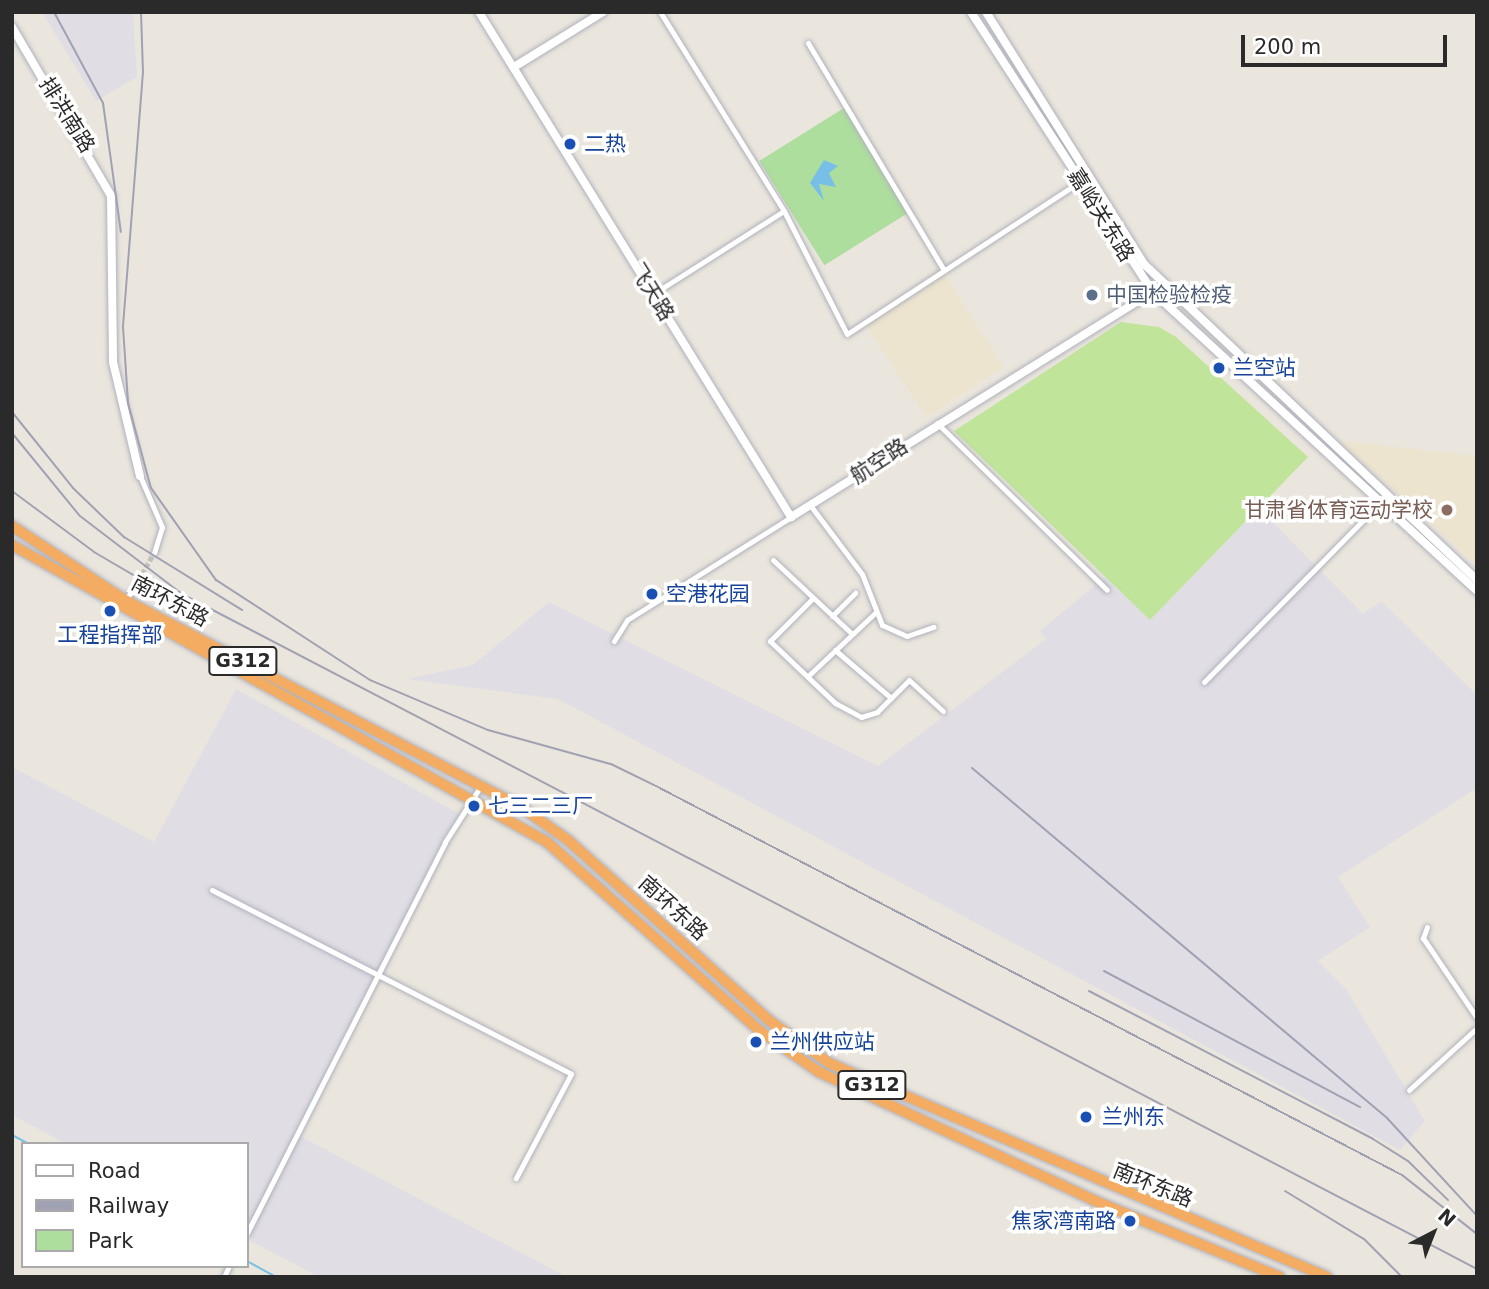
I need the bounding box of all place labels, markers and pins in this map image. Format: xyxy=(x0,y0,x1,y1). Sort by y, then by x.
place label: 二热 xyxy=(584,131,626,157)
marker: 二热 xyxy=(562,136,578,152)
place label: 中国检验检疫 xyxy=(1106,282,1232,308)
marker: 中国检验检疫 xyxy=(1084,287,1100,303)
place label: 兰空站 xyxy=(1233,355,1296,381)
marker: 兰空站 xyxy=(1211,360,1227,376)
place label: 甘肃省体育运动学校 xyxy=(1244,497,1433,523)
marker: 甘肃省体育运动学校 xyxy=(1439,502,1455,518)
place label: 空港花园 xyxy=(666,581,750,607)
marker: 空港花园 xyxy=(644,586,660,602)
marker: 工程指挥部 xyxy=(102,603,118,619)
place label: 工程指挥部 xyxy=(58,622,162,648)
place label: 七三二三厂 xyxy=(488,793,593,819)
marker: 七三二三厂 xyxy=(466,798,482,814)
place label: 兰州供应站 xyxy=(770,1029,875,1055)
marker: 兰州供应站 xyxy=(748,1034,764,1050)
place label: 兰州东 xyxy=(1102,1104,1165,1130)
marker: 兰州东 xyxy=(1076,1107,1096,1127)
place label: 焦家湾南路 xyxy=(1011,1208,1116,1234)
marker: 焦家湾南路 xyxy=(1122,1213,1138,1229)

